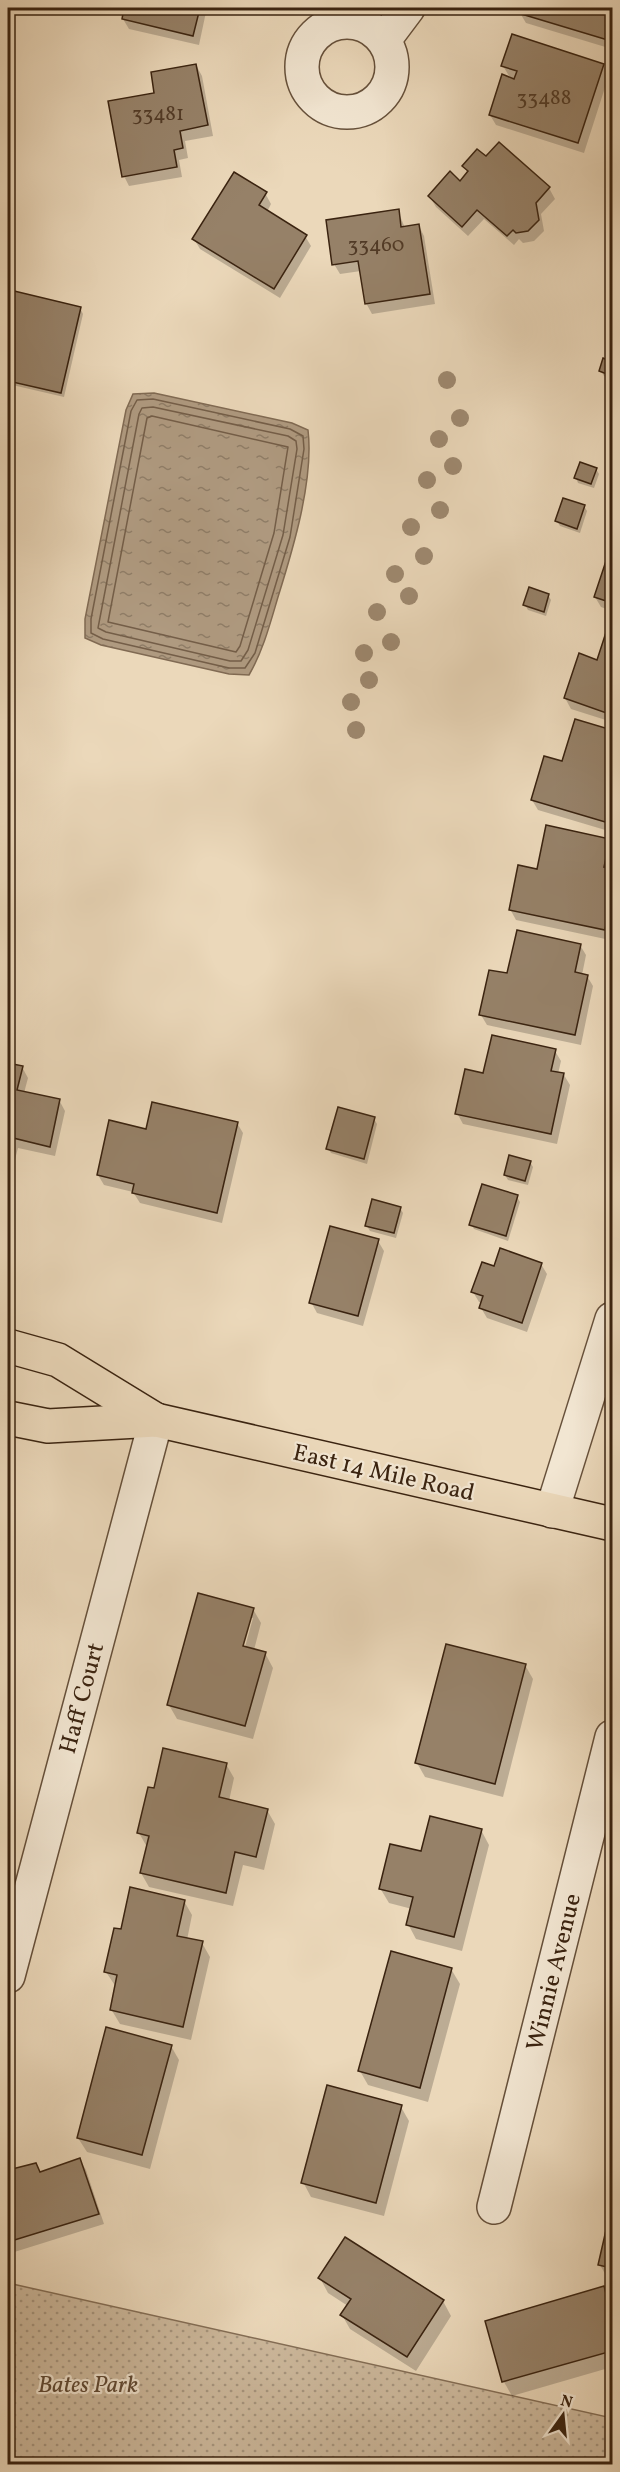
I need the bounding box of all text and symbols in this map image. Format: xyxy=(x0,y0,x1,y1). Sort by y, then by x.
house number: 33488 xyxy=(517,84,571,113)
house number: 33481 xyxy=(132,100,184,129)
house number: 33460 xyxy=(348,231,404,260)
street label: East 14 Mile Road xyxy=(289,1437,478,1511)
street label: Haff Court xyxy=(52,1639,114,1758)
street label: Winnie Avenue xyxy=(519,1890,591,2055)
park label: Bates Park xyxy=(38,2369,138,2403)
north arrow xyxy=(533,2385,593,2445)
text: N xyxy=(558,2390,575,2415)

